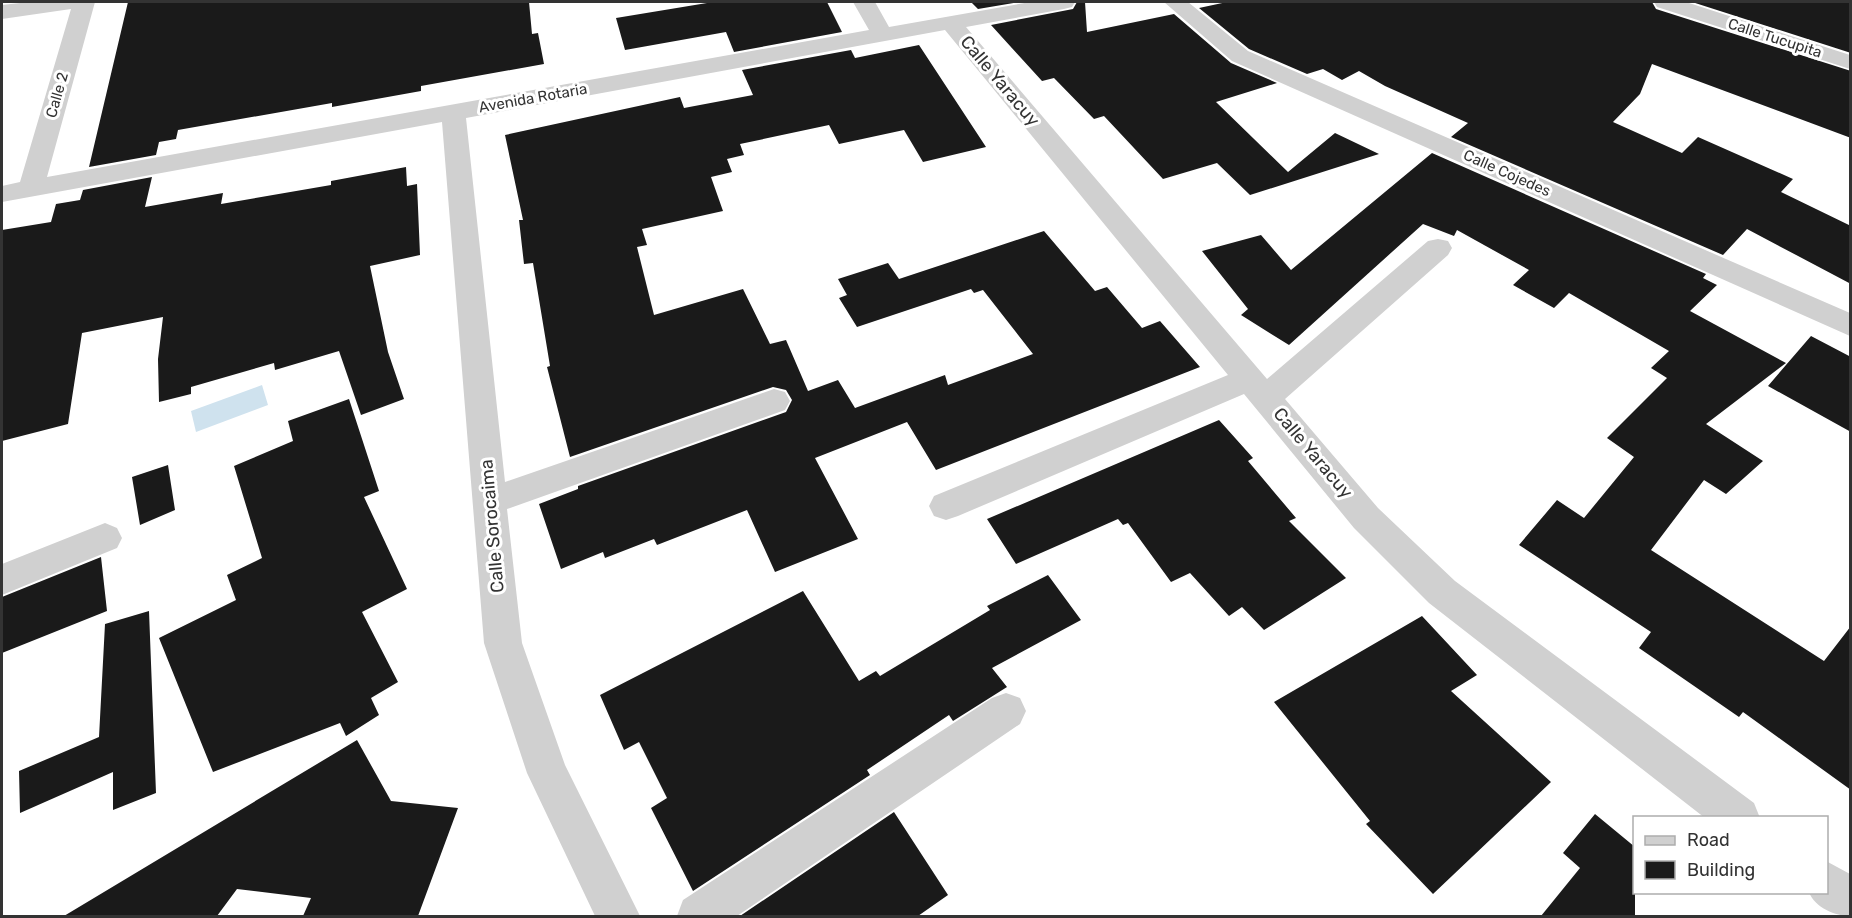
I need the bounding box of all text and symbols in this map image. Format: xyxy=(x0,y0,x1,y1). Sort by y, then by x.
street label: Calle Tucupita xyxy=(1726,14,1824,62)
street label: Calle Yaracuy xyxy=(956,31,1044,131)
street label: Calle 2 xyxy=(42,70,72,120)
street label: Avenida Rotaria xyxy=(477,80,589,116)
street label: Calle Cojedes xyxy=(1461,146,1554,200)
street label: Calle Yaracuy xyxy=(1269,403,1357,503)
street label: Calle Sorocaima xyxy=(475,458,509,594)
legend xyxy=(1633,816,1828,894)
text: Road xyxy=(1687,829,1730,851)
text: Building xyxy=(1687,859,1755,881)

